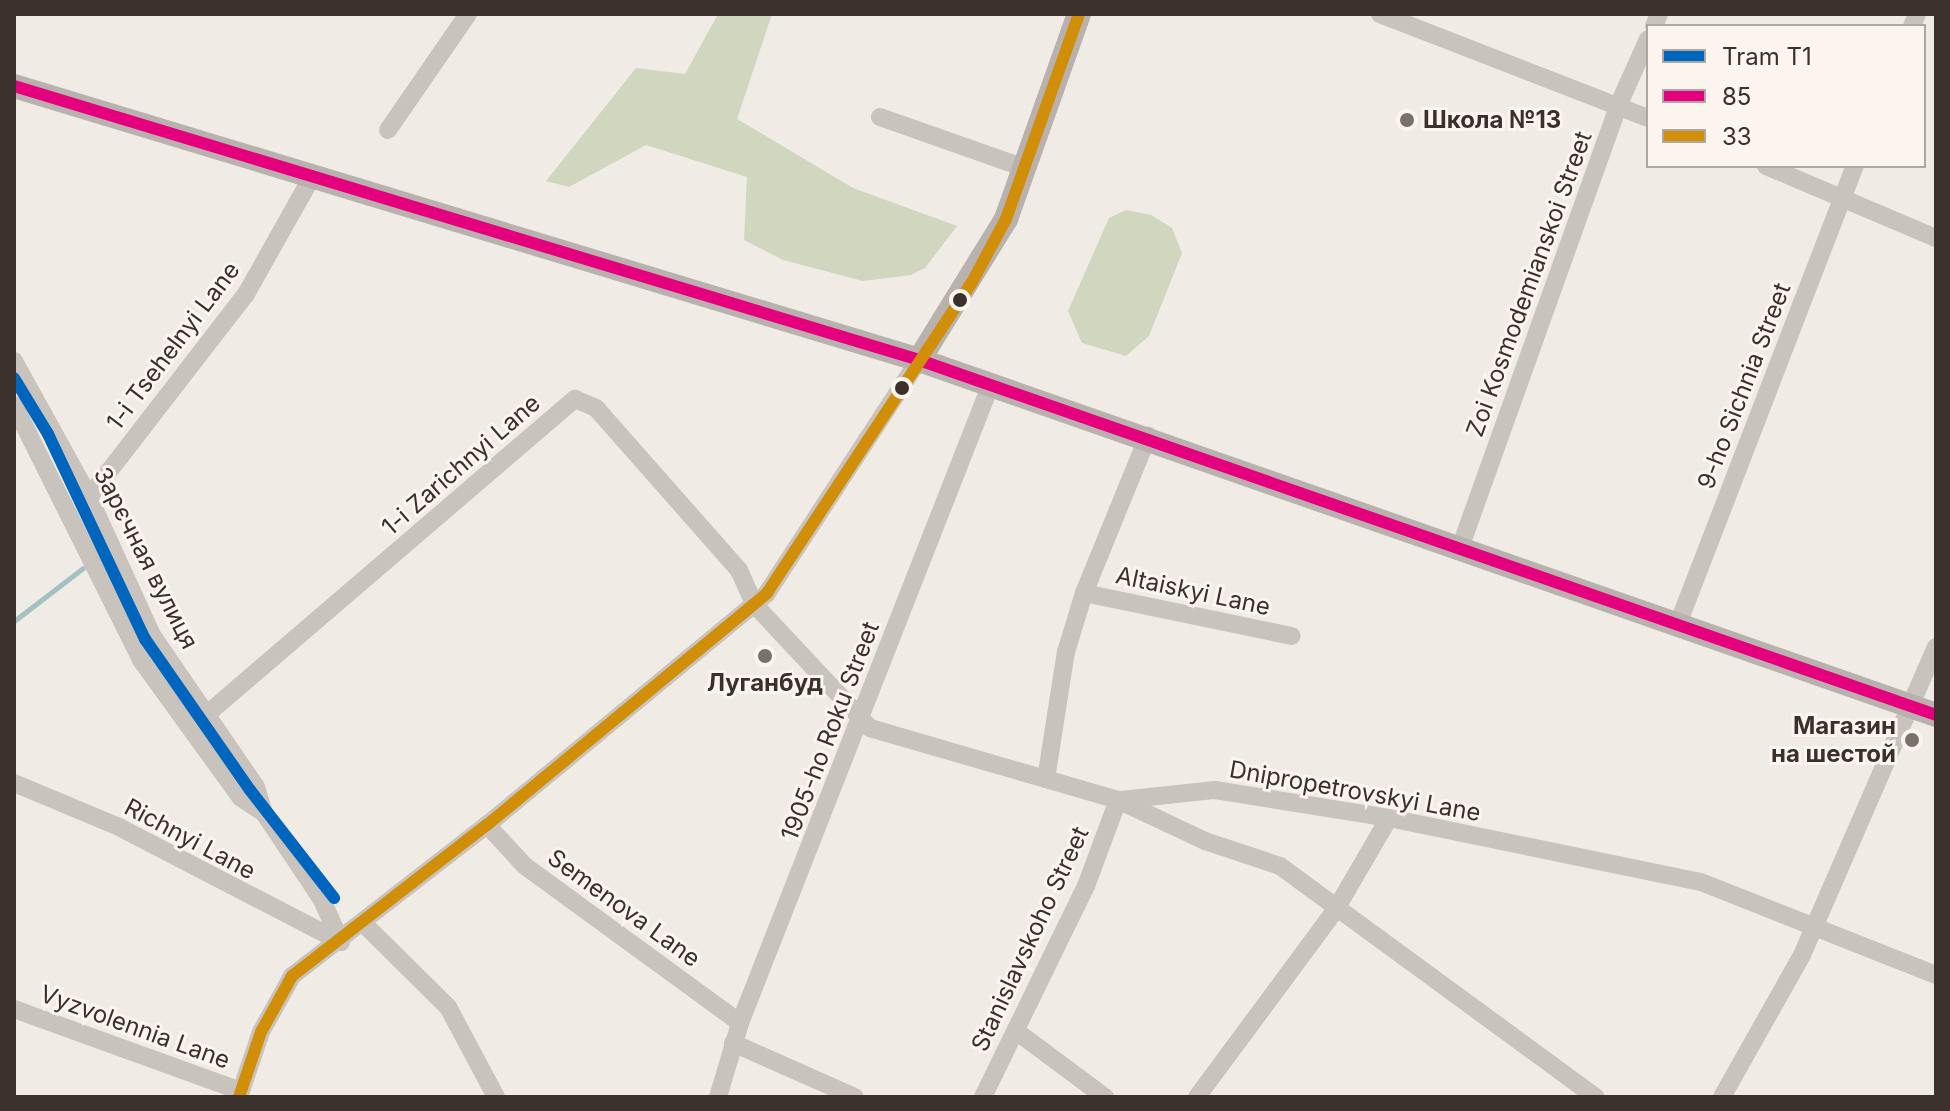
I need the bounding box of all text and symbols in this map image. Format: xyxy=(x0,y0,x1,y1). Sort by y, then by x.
legend xyxy=(1646,24,1926,168)
text: Tram T1 xyxy=(1722,42,1812,71)
text: 85 xyxy=(1722,82,1751,111)
place label: Школа №13 xyxy=(1423,106,1561,134)
marker: Школа №13 xyxy=(1398,111,1416,129)
text: 33 xyxy=(1722,122,1752,151)
street label: Zoi Kosmodemianskoi Street xyxy=(1460,127,1598,441)
street label: 1-i Tsehelnyi Lane xyxy=(100,256,246,436)
street label: 9-ho Sichnia Street xyxy=(1691,279,1797,493)
unlabelled marker xyxy=(952,292,968,308)
unlabelled marker xyxy=(894,380,910,396)
street label: 1-i Zarichnyi Lane xyxy=(376,388,546,542)
street label: Зарєчная вулиця xyxy=(88,462,204,654)
street label: Altaiskyi Lane xyxy=(1113,561,1273,621)
street label: 1905-ho Roku Street xyxy=(775,618,885,844)
marker: Луганбуд xyxy=(756,647,774,665)
place label: Луганбуд xyxy=(707,669,823,697)
place label: Магазин на шестой xyxy=(1771,712,1896,768)
marker: Магазин на шестой xyxy=(1903,731,1921,749)
street label: Dnipropetrovskyi Lane xyxy=(1227,755,1483,827)
street label: Richnyi Lane xyxy=(120,792,260,886)
street label: Stanislavskoho Street xyxy=(965,822,1095,1056)
street label: Semenova Lane xyxy=(542,843,706,973)
street label: Vyzvolennia Lane xyxy=(36,979,234,1075)

